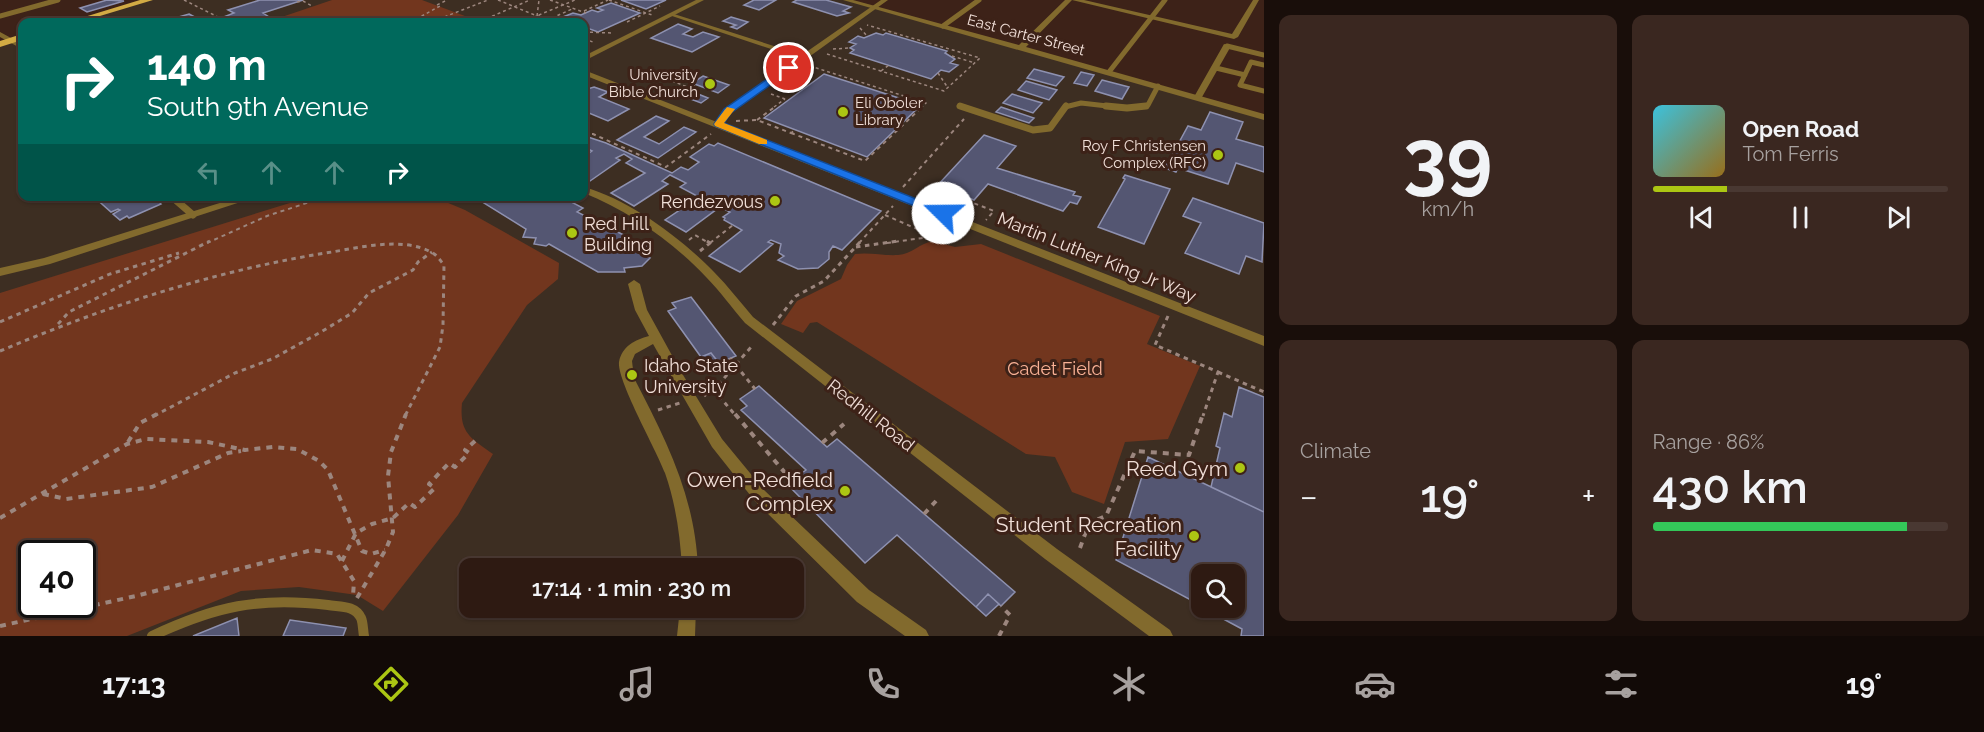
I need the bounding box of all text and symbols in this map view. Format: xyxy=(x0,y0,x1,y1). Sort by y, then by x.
street label: East Carter Street xyxy=(965,11,1087,59)
text: 140 m xyxy=(147,41,267,90)
icon: right xyxy=(48,42,126,120)
pin xyxy=(763,42,814,93)
icon: arrive xyxy=(772,51,805,84)
place label: University Bible Church xyxy=(609,66,698,101)
marker: University Bible Church xyxy=(703,77,717,91)
text: South 9th Avenue xyxy=(147,91,369,122)
place label: Eli Oboler Library xyxy=(855,94,924,129)
marker: Eli Oboler Library xyxy=(836,105,850,119)
text: 39 xyxy=(1403,112,1492,203)
text: Open Road xyxy=(1743,116,1859,142)
place label: Roy F Christensen Complex (RFC) xyxy=(1082,137,1206,172)
text: Tom Ferris xyxy=(1743,142,1839,166)
marker: Roy F Christensen Complex (RFC) xyxy=(1211,148,1225,162)
icon: left xyxy=(192,156,225,189)
icon: ahead xyxy=(255,156,288,189)
icon: ahead xyxy=(318,156,351,189)
icon: right xyxy=(381,156,414,189)
position arrow xyxy=(911,181,975,245)
place label: Rendezvous xyxy=(661,191,763,212)
marker: Rendezvous xyxy=(768,194,782,208)
text: km/h xyxy=(1421,197,1474,221)
icon: previous xyxy=(1685,201,1718,234)
icon: pause xyxy=(1784,201,1817,234)
icon: next xyxy=(1882,201,1915,234)
street label: Martin Luther King Jr Way xyxy=(995,207,1200,307)
place label: Red Hill Building xyxy=(584,213,652,255)
marker: Red Hill Building xyxy=(565,226,579,240)
place label: Idaho State University xyxy=(644,355,739,397)
park label: Cadet Field xyxy=(1007,358,1103,379)
marker: Idaho State University xyxy=(625,368,639,382)
street label: Redhill Road xyxy=(823,375,919,455)
text: Range · 86% xyxy=(1653,430,1764,454)
text: Climate xyxy=(1300,439,1371,463)
place label: Reed Gym xyxy=(1126,456,1228,481)
marker: Reed Gym xyxy=(1233,461,1247,475)
text: 430 km xyxy=(1653,461,1808,514)
place label: Owen-Redfield Complex xyxy=(687,467,833,516)
text: 19° xyxy=(1420,470,1479,523)
text: − xyxy=(1300,477,1318,516)
text: + xyxy=(1582,477,1595,516)
marker: Owen-Redfield Complex xyxy=(838,484,852,498)
place label: Student Recreation Facility xyxy=(996,512,1182,561)
marker: Student Recreation Facility xyxy=(1187,529,1201,543)
speed limit sign: 40 xyxy=(18,540,96,618)
map controls xyxy=(1191,564,1245,618)
button: search xyxy=(1191,564,1245,618)
text: 17:14 · 1 min · 230 m xyxy=(532,575,731,601)
icon: directions xyxy=(370,663,412,705)
icon: music xyxy=(616,663,658,705)
icon: phone xyxy=(862,663,904,705)
icon: climate xyxy=(1108,663,1150,705)
icon: car xyxy=(1354,663,1396,705)
icon: filters xyxy=(1600,663,1642,705)
text: 17:13 xyxy=(102,669,166,700)
text: 19° xyxy=(1846,669,1882,700)

